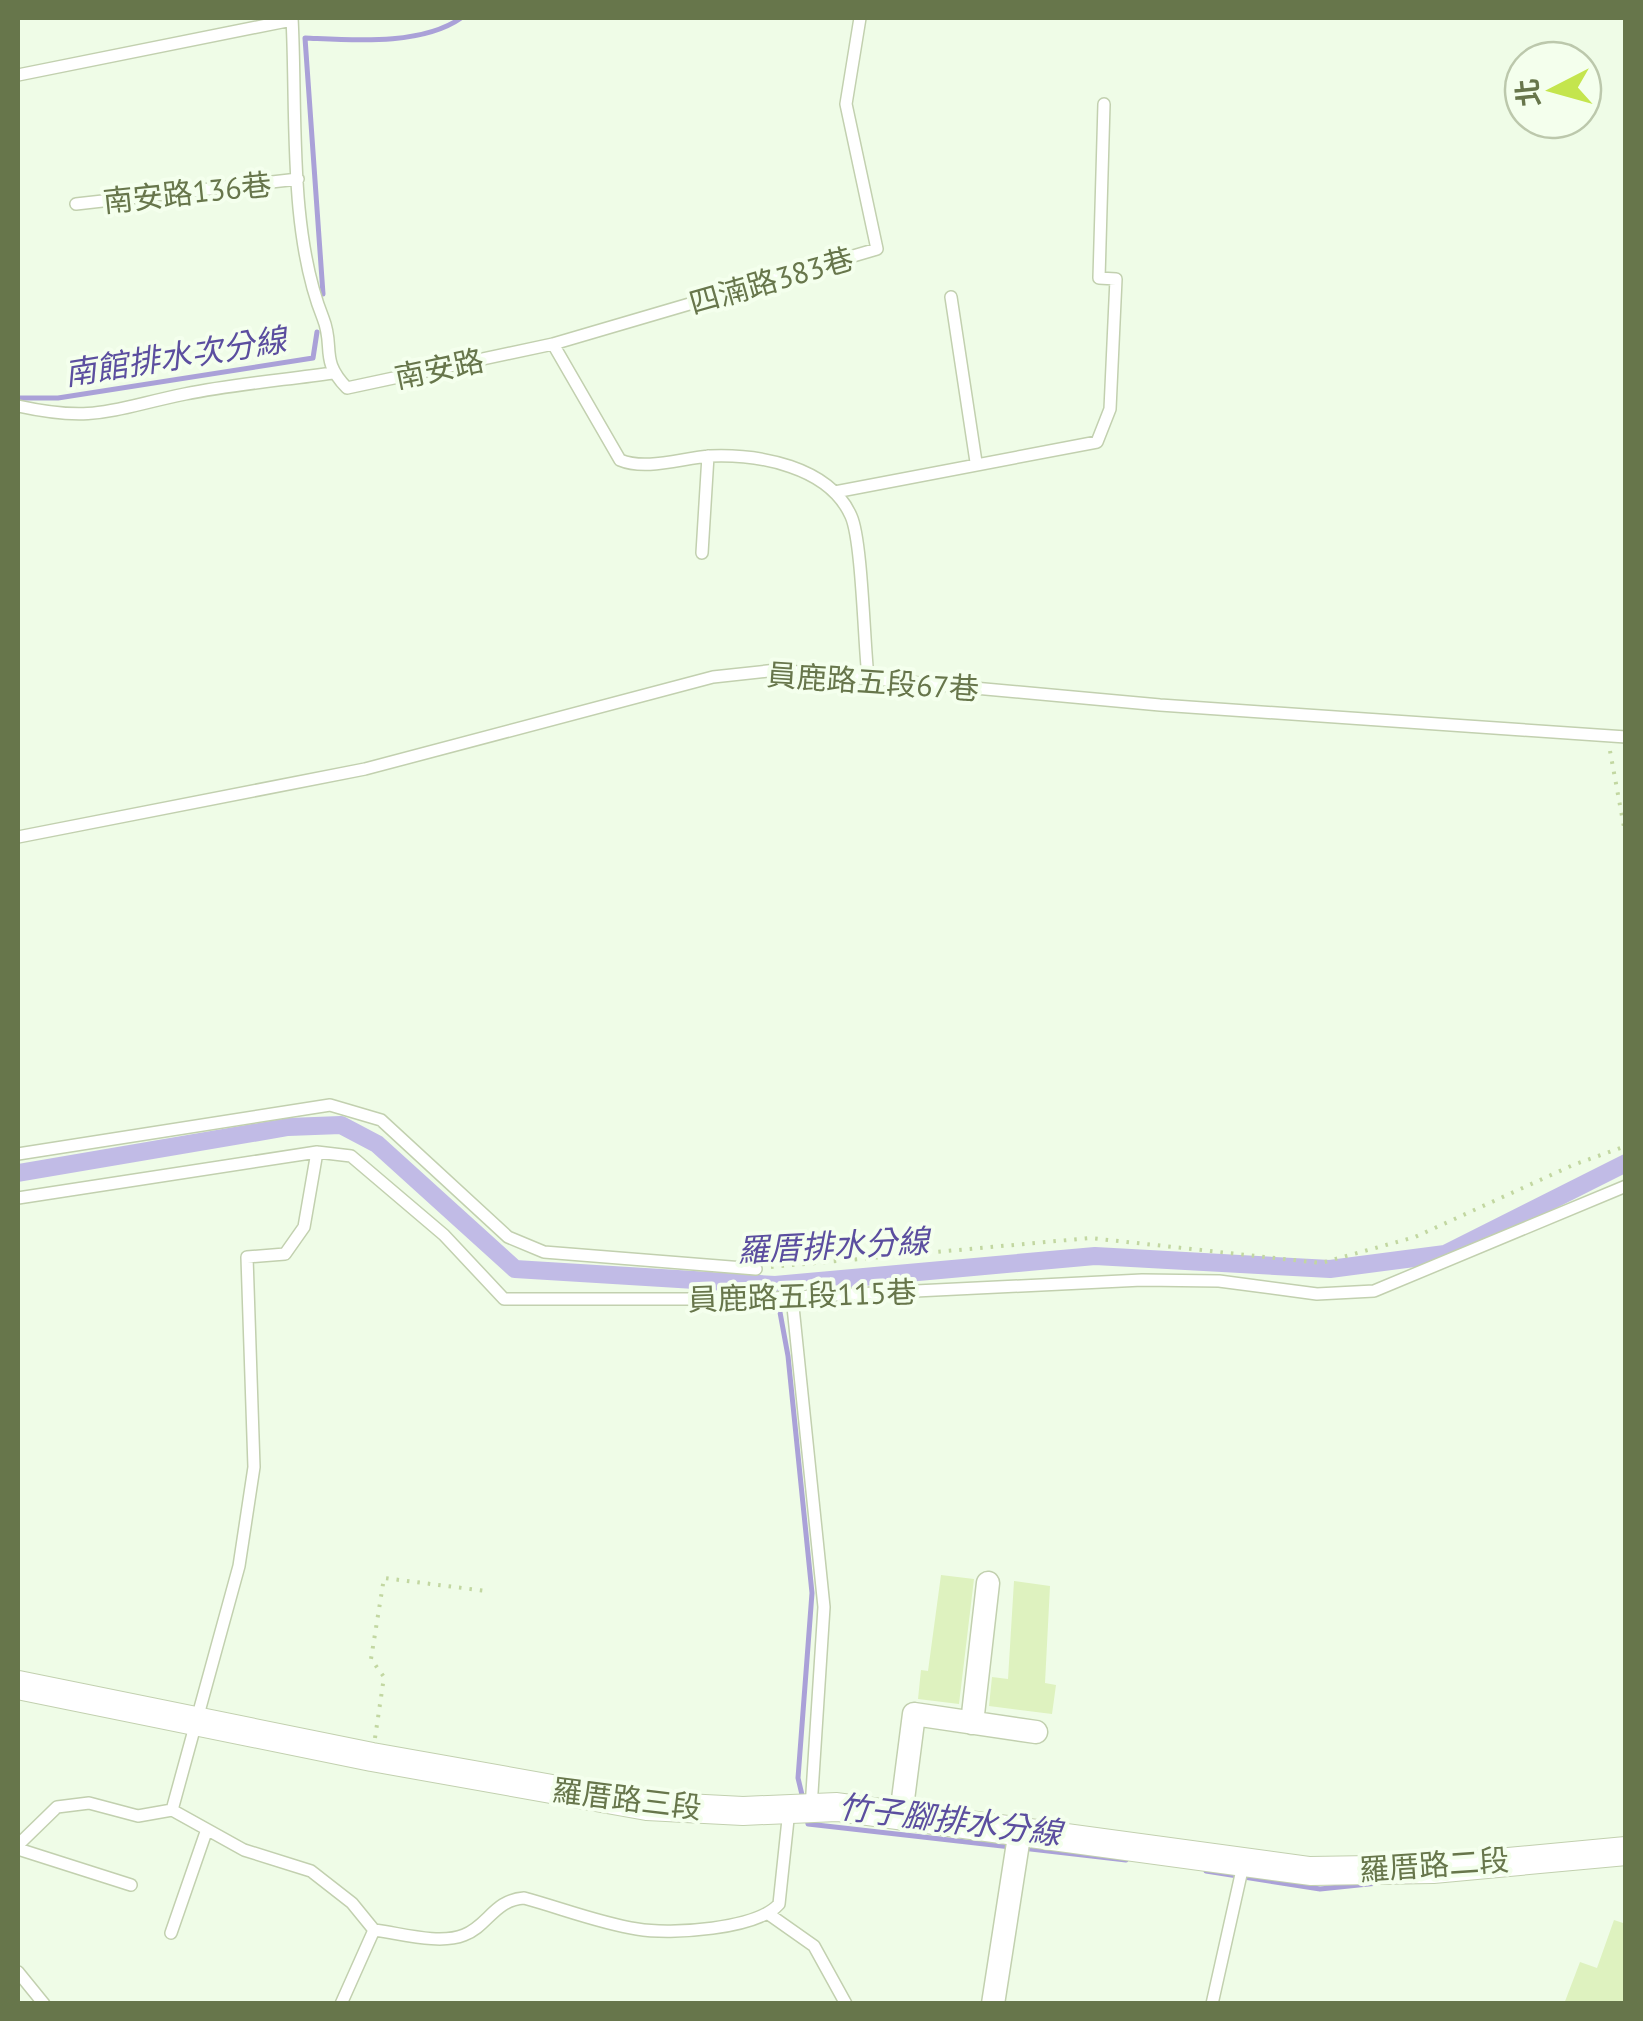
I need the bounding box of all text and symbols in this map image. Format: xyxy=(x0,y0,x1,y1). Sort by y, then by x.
north arrow xyxy=(1503,40,1603,140)
text: 北 xyxy=(1508,77,1548,109)
street label: 南安路136巷 xyxy=(101,164,273,220)
street label: 四湳路383巷 xyxy=(684,238,858,322)
water label: 南館排水次分線 xyxy=(61,317,292,394)
street label: 南安路 xyxy=(391,340,487,396)
street label: 員鹿路五段67巷 xyxy=(766,654,980,708)
water label: 羅厝排水分線 xyxy=(736,1219,933,1271)
street label: 員鹿路五段115巷 xyxy=(687,1272,917,1318)
street label: 羅厝路三段 xyxy=(550,1770,704,1826)
water label: 竹子腳排水分線 xyxy=(836,1785,1067,1854)
street label: 羅厝路二段 xyxy=(1358,1839,1510,1889)

